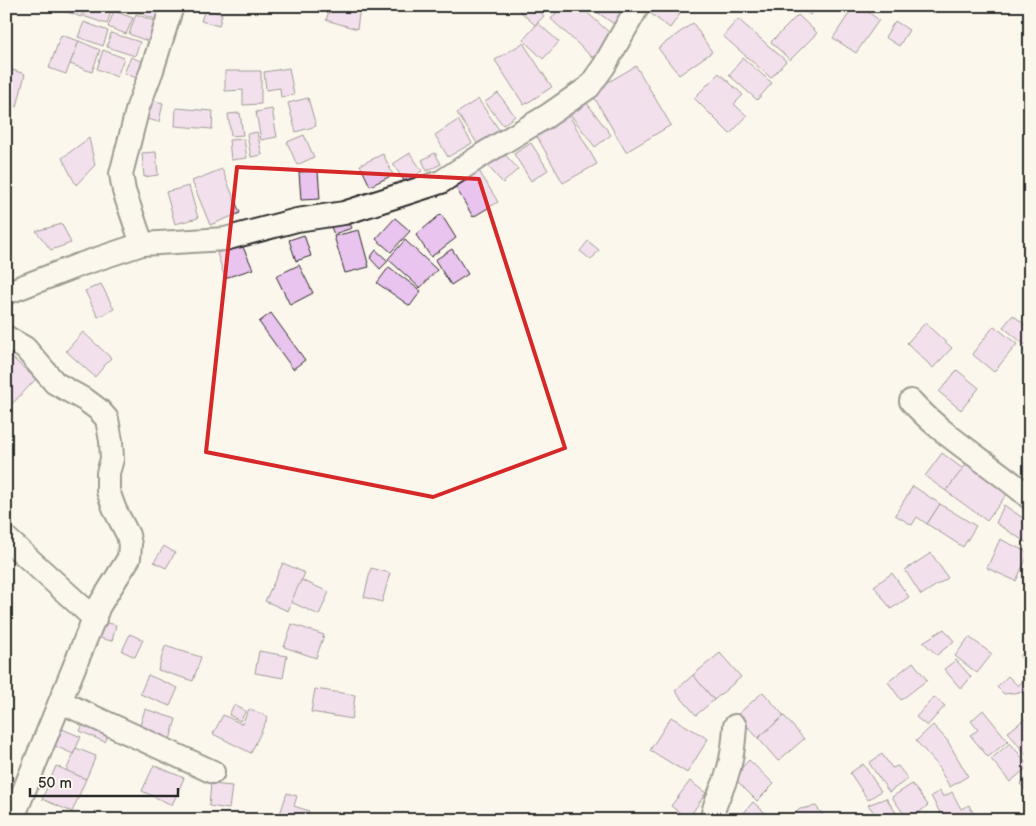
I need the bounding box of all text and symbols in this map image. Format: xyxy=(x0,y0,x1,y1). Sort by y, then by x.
scale bar xyxy=(30,766,178,798)
text: 50 m xyxy=(38,774,72,793)

